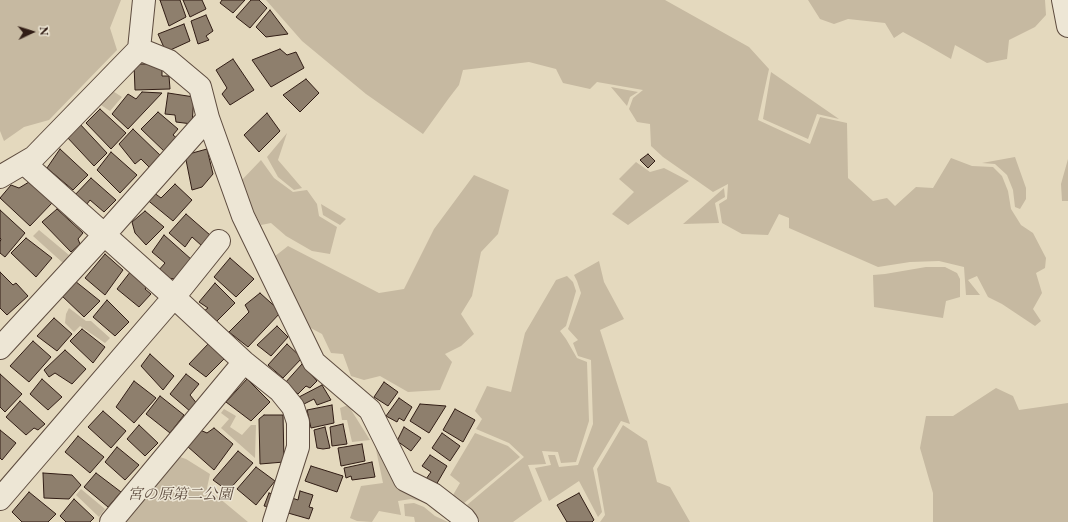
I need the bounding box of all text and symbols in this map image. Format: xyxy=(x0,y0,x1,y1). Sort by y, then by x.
north arrow xyxy=(12,12,52,52)
text: N xyxy=(37,26,51,36)
park label: 宮の原第二公園 xyxy=(128,486,232,504)

